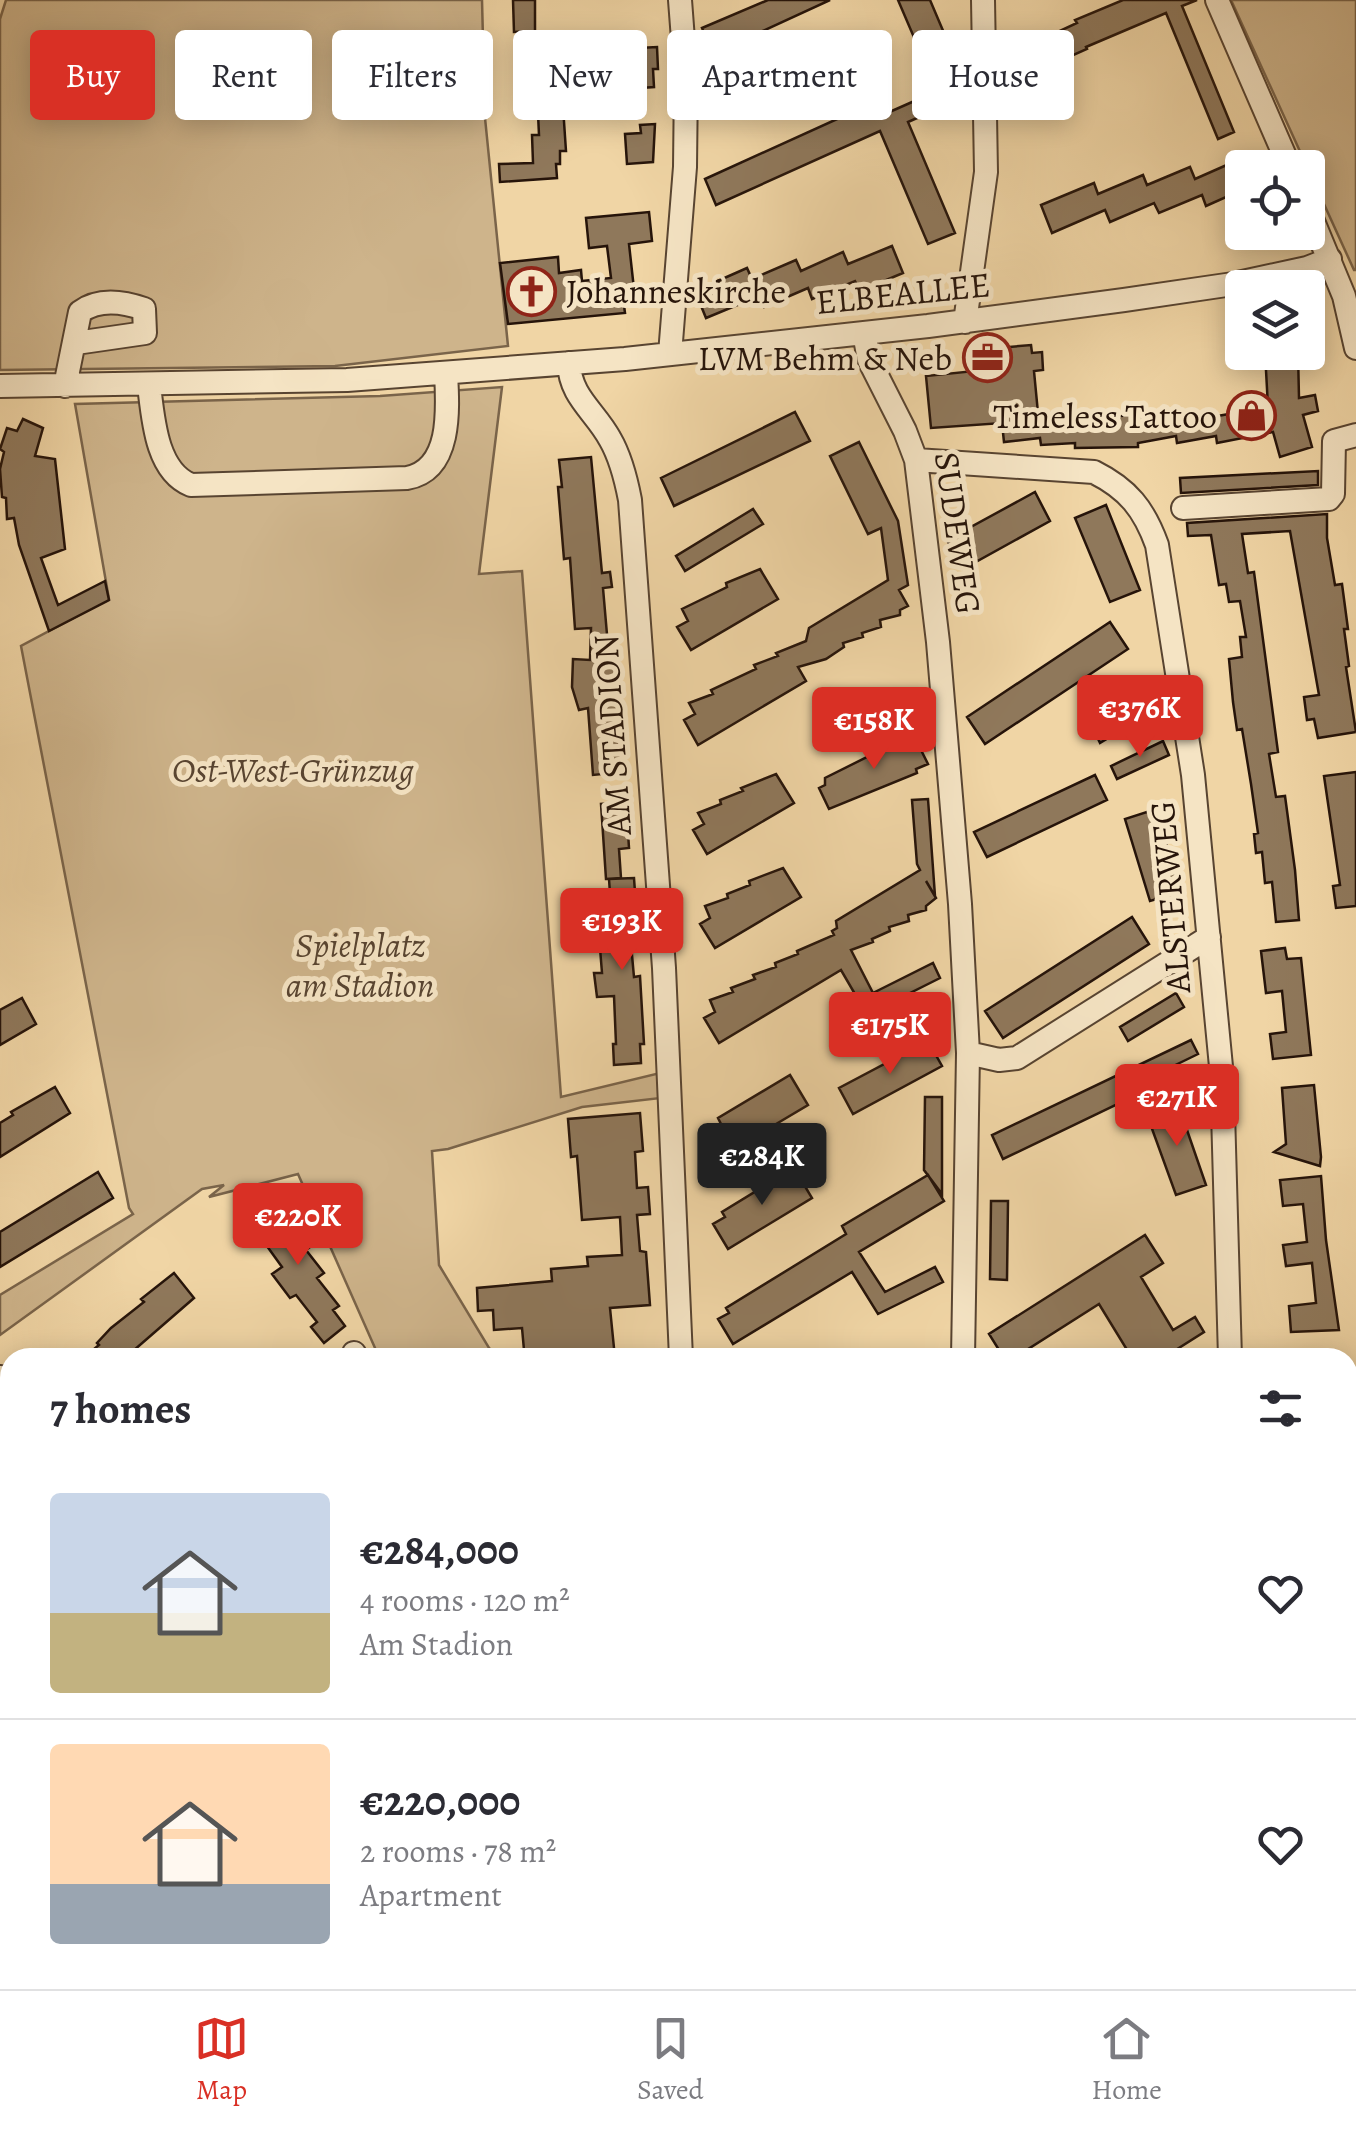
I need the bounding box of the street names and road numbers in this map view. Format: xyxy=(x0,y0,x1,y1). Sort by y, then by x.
street label: ELBEALLEE xyxy=(813,260,993,326)
street label: SUDEWEG xyxy=(923,449,993,617)
street label: AM STADION xyxy=(581,633,643,838)
street label: ALSTERWEG xyxy=(1138,799,1202,996)

